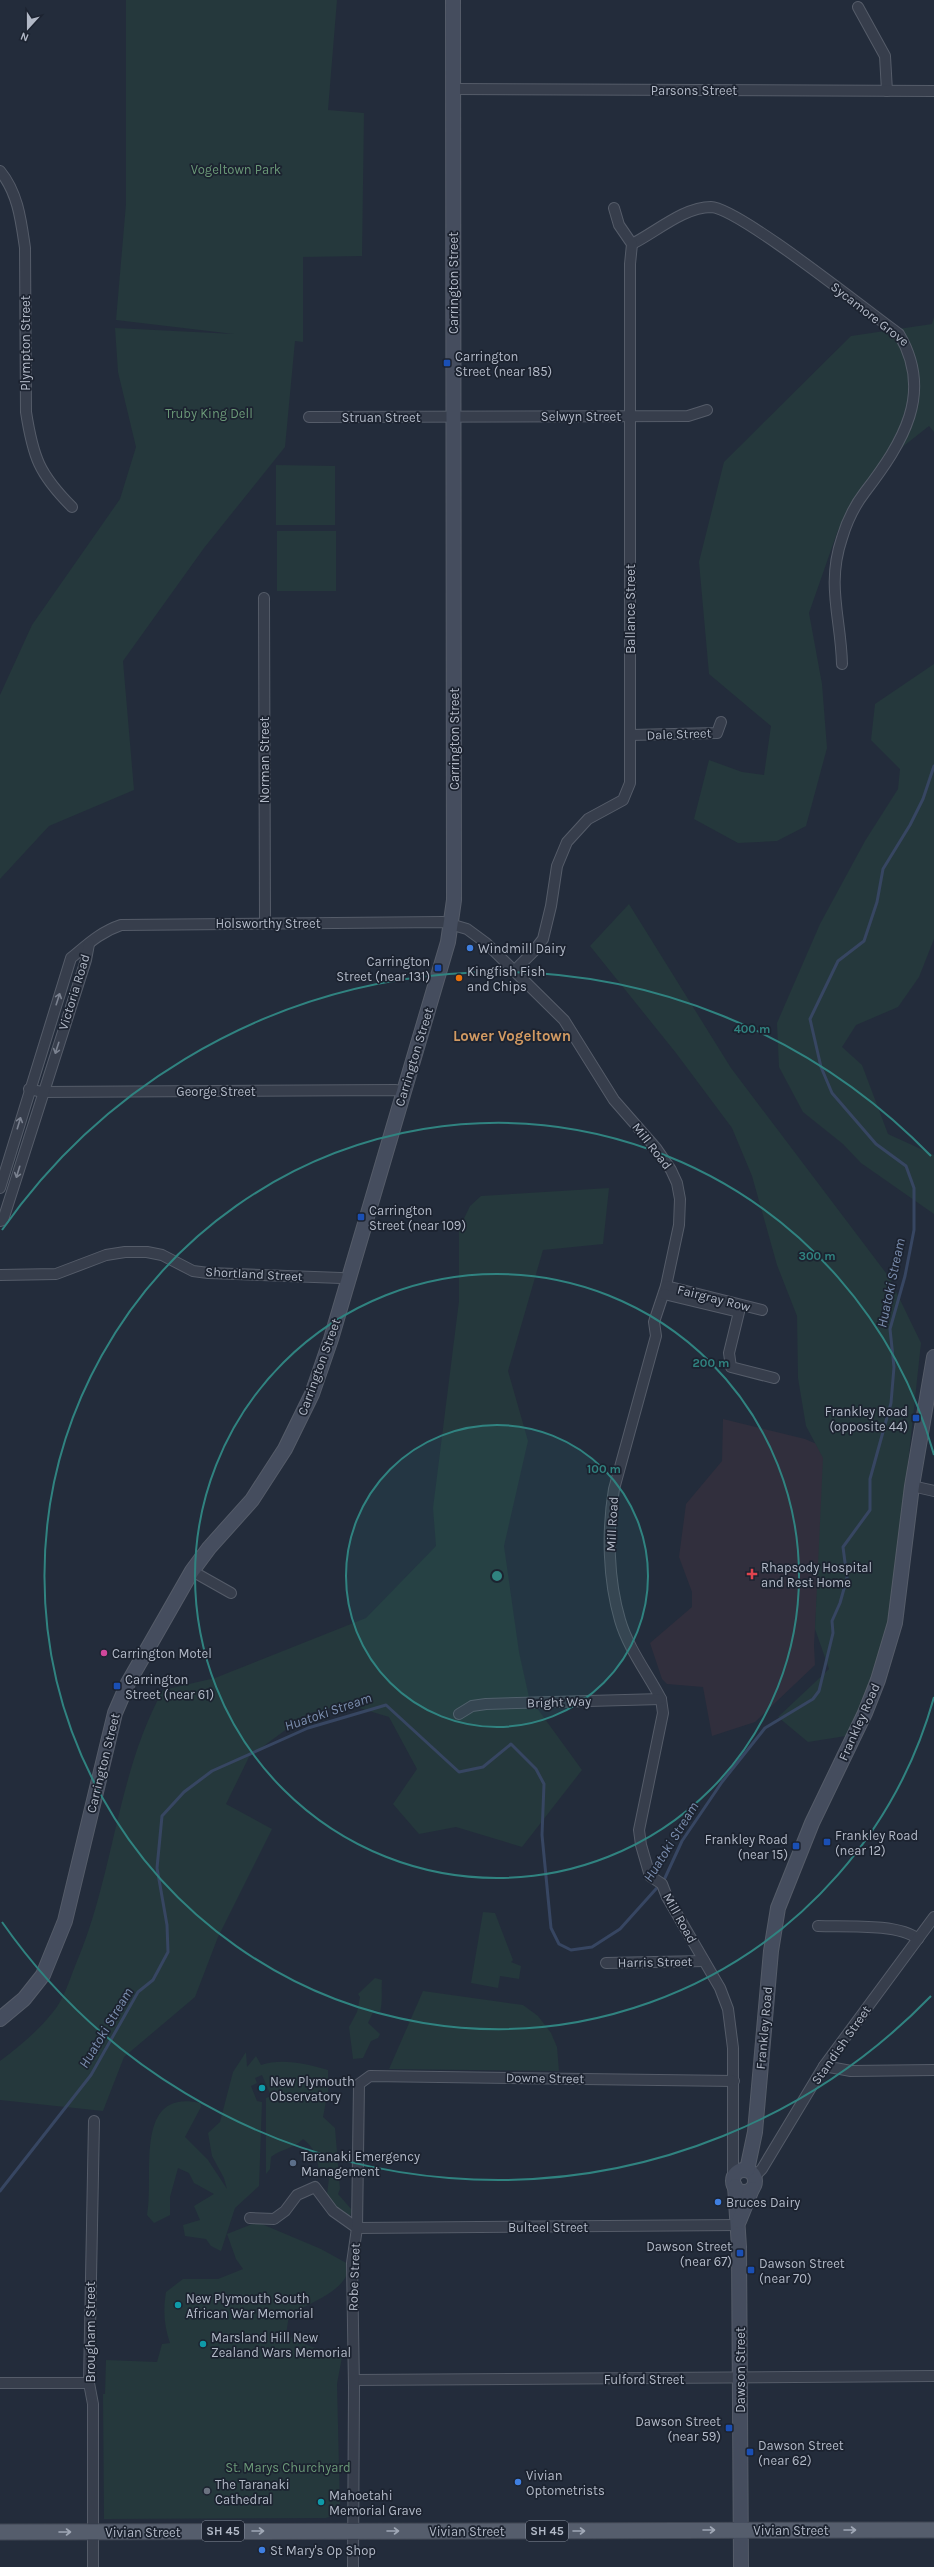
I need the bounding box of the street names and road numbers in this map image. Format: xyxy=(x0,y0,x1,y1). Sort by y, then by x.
street label: Parsons Street xyxy=(651,83,737,98)
street label: Carrington Street xyxy=(446,232,461,334)
street label: Sycamore Grove xyxy=(828,279,912,349)
street label: Plympton Street xyxy=(18,295,33,391)
street label: Selwyn Street xyxy=(541,409,621,424)
street label: Struan Street xyxy=(341,410,421,425)
street label: Ballance Street xyxy=(623,564,638,654)
street label: Carrington Street xyxy=(447,688,462,790)
street label: Norman Street xyxy=(257,717,272,803)
street label: Dale Street xyxy=(646,725,712,743)
street label: Holsworthy Street xyxy=(215,916,321,931)
street label: Victoria Road xyxy=(55,952,93,1032)
street label: Carrington Street xyxy=(392,1006,436,1108)
street label: George Street xyxy=(176,1084,256,1099)
street label: Mill Road xyxy=(629,1120,675,1172)
street label: Shortland Street xyxy=(205,1264,303,1284)
street label: Fairgray Row xyxy=(676,1282,753,1314)
street label: Carrington Street xyxy=(294,1316,344,1418)
street label: Mill Road xyxy=(603,1496,621,1552)
street label: Frankley Road xyxy=(835,1681,883,1763)
street label: Bright Way xyxy=(527,1693,591,1711)
street label: Carrington Street xyxy=(83,1712,123,1814)
street label: Mill Road xyxy=(660,1890,700,1946)
street label: Harris Street xyxy=(618,1954,693,1970)
street label: Frankley Road xyxy=(753,1986,775,2070)
street label: Standish Street xyxy=(808,2003,874,2087)
street label: Downe Street xyxy=(506,2070,584,2086)
street label: Bulteel Street xyxy=(508,2220,588,2235)
street label: Robe Street xyxy=(345,2243,363,2311)
street label: Brougham Street xyxy=(83,2281,98,2383)
street label: Dawson Street xyxy=(733,2327,748,2413)
street label: Fulford Street xyxy=(604,2372,684,2387)
road number: SH 45 xyxy=(202,2521,244,2541)
road number: SH 45 xyxy=(526,2521,568,2541)
street label: Vivian Street xyxy=(753,2523,829,2538)
street label: Vivian Street xyxy=(429,2524,505,2539)
street label: Vivian Street xyxy=(105,2525,181,2540)

